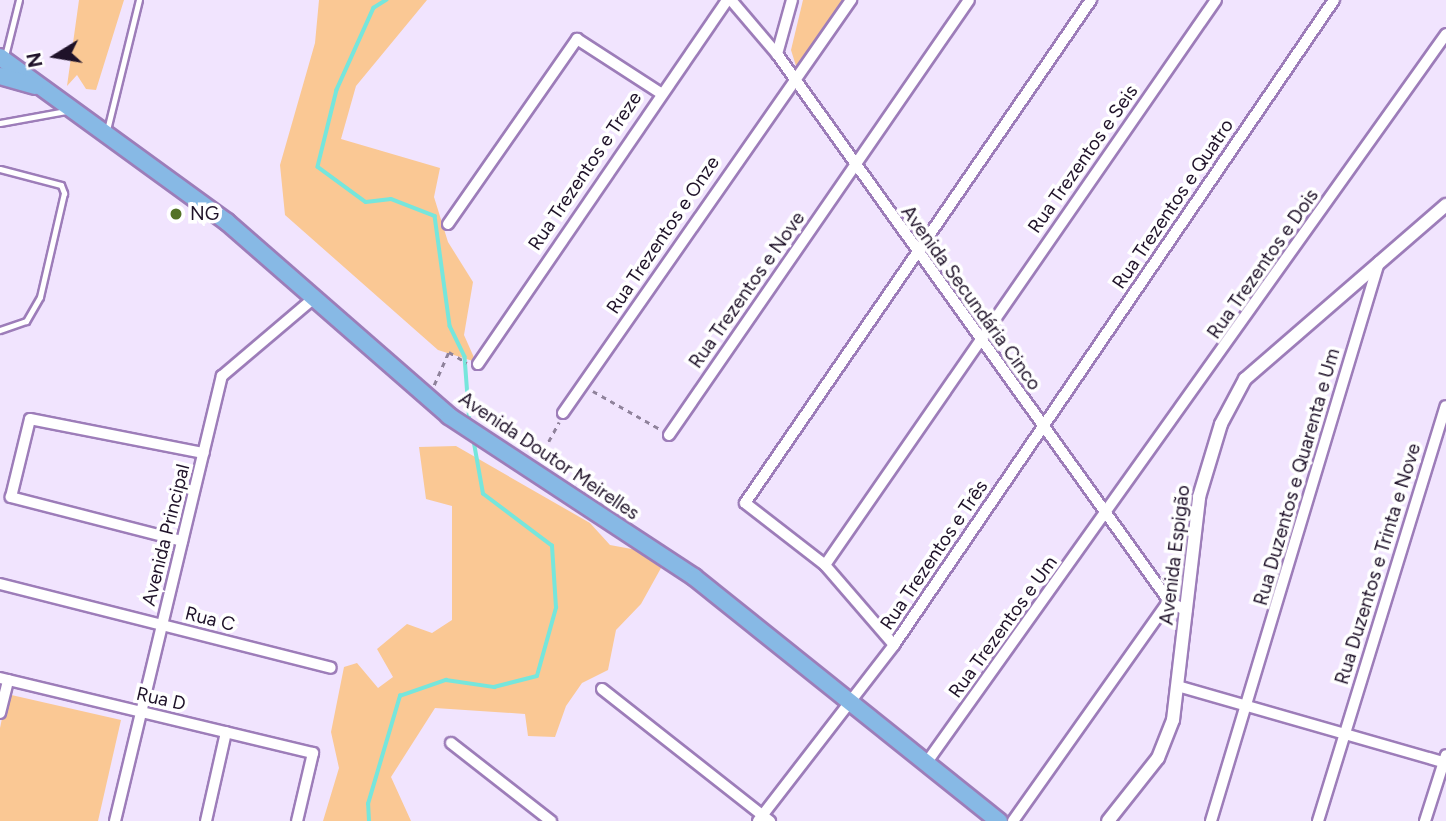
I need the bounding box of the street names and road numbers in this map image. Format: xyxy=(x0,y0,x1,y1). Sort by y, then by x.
street label: Rua Trezentos e Seis xyxy=(1023,81,1143,237)
street label: Rua Trezentos e Treze xyxy=(523,87,647,255)
street label: Rua Trezentos e Quatro xyxy=(1108,115,1238,293)
street label: Rua Trezentos e Onze xyxy=(602,152,724,318)
street label: Rua Trezentos e Dois xyxy=(1203,185,1323,343)
street label: Avenida Secundária Cinco xyxy=(896,201,1046,395)
street label: Rua Trezentos e Nove xyxy=(684,207,810,373)
street label: Rua Duzentos e Quarenta e Um xyxy=(1249,346,1345,608)
street label: Avenida Doutor Meirelles xyxy=(455,387,643,525)
street label: Rua Duzentos e Trinta e Nove xyxy=(1330,441,1426,687)
street label: Avenida Principal xyxy=(137,462,195,608)
street label: Rua Trezentos e Três xyxy=(875,476,993,634)
street label: Avenida Espigão xyxy=(1155,484,1195,626)
street label: Rua Trezentos e Um xyxy=(944,552,1062,702)
street label: Rua C xyxy=(183,602,237,636)
street label: Rua D xyxy=(134,682,188,716)

